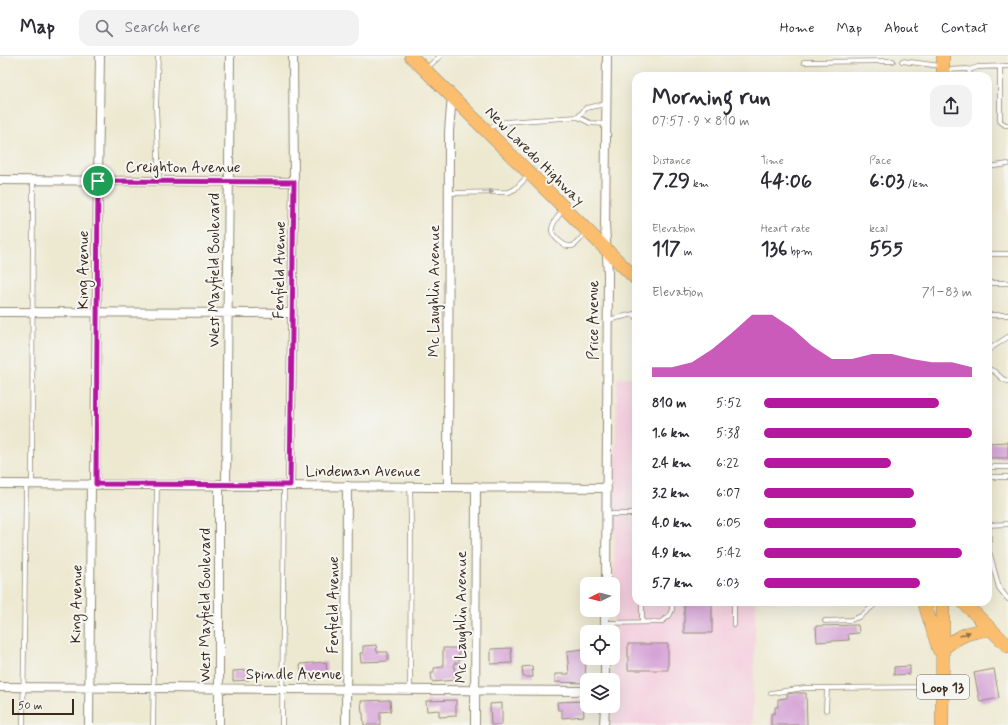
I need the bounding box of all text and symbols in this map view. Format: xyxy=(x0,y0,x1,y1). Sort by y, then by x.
search box xyxy=(79,10,359,46)
text: Map xyxy=(20,15,55,40)
icon: search xyxy=(93,17,115,39)
text: Search here xyxy=(125,18,200,38)
text: Home xyxy=(780,19,814,37)
text: Map xyxy=(836,19,862,37)
text: About xyxy=(884,19,919,37)
text: Contact xyxy=(941,19,988,37)
text: Morning run xyxy=(652,84,771,112)
button: share xyxy=(930,85,972,127)
street label: New Laredo Highway xyxy=(480,103,588,211)
text: 07:57 · 9 × 810 m xyxy=(652,113,750,130)
text: Distance xyxy=(652,154,691,168)
text: Time xyxy=(761,154,784,168)
text: Pace xyxy=(869,154,891,168)
street label: Creighton Avenue xyxy=(126,158,241,178)
pin xyxy=(81,164,115,198)
text: 7.29 xyxy=(652,168,690,195)
text: 44:06 xyxy=(761,168,812,195)
text: 6:03 xyxy=(869,168,905,195)
icon: arrive xyxy=(87,170,109,192)
text: km xyxy=(690,177,709,191)
text: /km xyxy=(905,177,928,191)
one-way arrow xyxy=(482,189,494,196)
street label: West Mayfield Boulevard xyxy=(205,193,225,347)
street label: Fenfield Avenue xyxy=(269,221,291,319)
text: Elevation xyxy=(652,222,695,236)
text: Heart rate xyxy=(761,222,810,236)
text: kcal xyxy=(869,222,888,236)
street label: Mc Laughlin Avenue xyxy=(425,225,445,357)
street label: King Avenue xyxy=(74,230,95,309)
text: 117 xyxy=(652,236,681,263)
text: 136 xyxy=(761,236,787,263)
text: 555 xyxy=(869,236,903,263)
text: m xyxy=(681,245,692,259)
text: bpm xyxy=(787,245,813,259)
street label: Price Avenue xyxy=(584,280,604,360)
text: Elevation xyxy=(652,284,703,301)
text: 71–83 m xyxy=(922,284,972,301)
text: 810 m xyxy=(652,395,687,412)
text: 5:52 xyxy=(716,395,742,412)
text: 1.6 km xyxy=(652,425,690,442)
text: 5:38 xyxy=(716,425,740,442)
text: 2.4 km xyxy=(652,455,691,472)
text: 6:22 xyxy=(716,455,739,472)
street label: Lindeman Avenue xyxy=(305,462,421,482)
text: 3.2 km xyxy=(652,485,689,502)
text: 6:07 xyxy=(716,485,740,502)
text: 4.0 km xyxy=(652,515,692,532)
text: 6:05 xyxy=(716,515,740,532)
street label: West Mayfield Boulevard xyxy=(196,528,216,682)
text: 4.9 km xyxy=(652,545,691,562)
text: 5:42 xyxy=(716,545,742,562)
street label: Mc Laughlin Avenue xyxy=(452,551,472,683)
street label: Fenfield Avenue xyxy=(324,556,344,654)
street label: King Avenue xyxy=(66,564,89,644)
text: 5.7 km xyxy=(652,575,693,592)
text: 6:03 xyxy=(716,575,739,592)
north arrow xyxy=(580,577,620,617)
map controls xyxy=(580,577,620,713)
button: locate xyxy=(580,625,620,665)
one-way arrow xyxy=(959,631,971,637)
street label: Spindle Avenue xyxy=(246,665,342,685)
button: layers xyxy=(580,673,620,713)
road number: Loop 13 xyxy=(917,675,969,699)
scale bar xyxy=(12,697,74,716)
text: 50 m xyxy=(18,699,43,713)

